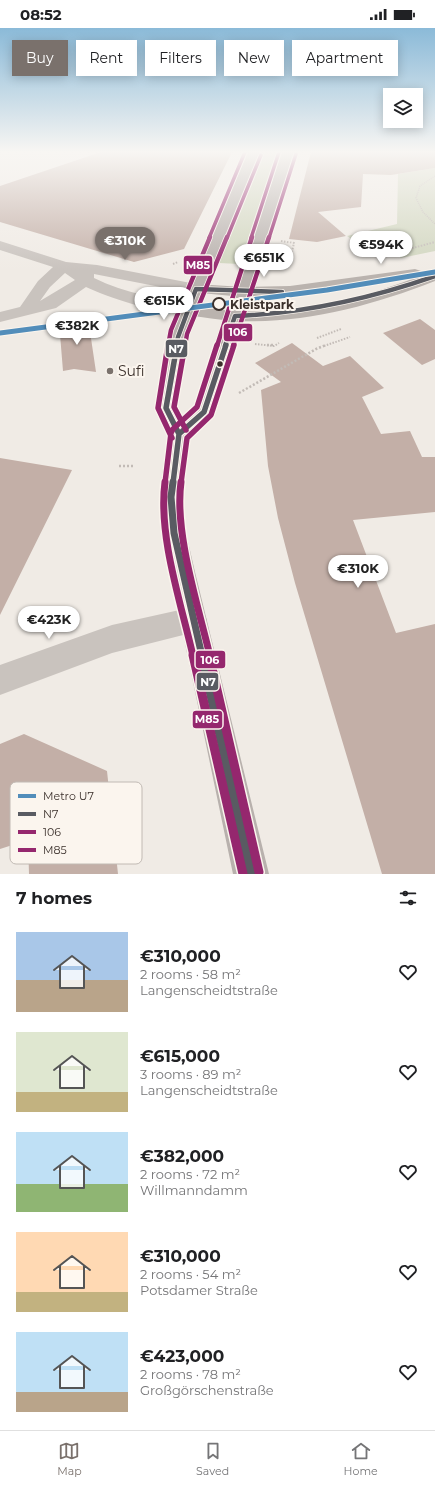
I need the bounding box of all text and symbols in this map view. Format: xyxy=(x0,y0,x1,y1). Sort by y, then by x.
text: 08:52 xyxy=(20,5,62,24)
chip: Buy xyxy=(12,40,68,76)
chip: Rent xyxy=(76,40,137,76)
chip: Filters xyxy=(145,40,216,76)
chip: New xyxy=(224,40,284,76)
chip: Apartment xyxy=(292,40,398,76)
map controls xyxy=(383,88,423,128)
button: layers xyxy=(383,88,423,128)
pin: €310K xyxy=(97,227,153,261)
pin: €594K xyxy=(353,231,409,265)
text: €310K xyxy=(104,232,146,248)
text: €594K xyxy=(358,236,404,252)
pin: €651K xyxy=(236,244,292,278)
text: €651K xyxy=(243,249,285,265)
line badge: M85 xyxy=(183,255,213,275)
text: M85 xyxy=(186,258,211,272)
pin: €615K xyxy=(136,287,192,321)
text: €615K xyxy=(143,292,185,308)
marker: Kleistpark xyxy=(212,297,226,311)
place label: Kleistpark xyxy=(230,297,294,312)
pin: €382K xyxy=(49,312,105,346)
text: €382K xyxy=(55,317,99,333)
line badge: 106 xyxy=(223,323,253,342)
text: 106 xyxy=(229,325,247,339)
line badge: N7 xyxy=(165,339,188,358)
text: N7 xyxy=(168,342,184,356)
unlabelled marker xyxy=(215,359,225,369)
place label: Sufi xyxy=(118,362,145,380)
marker: Sufi xyxy=(105,366,115,376)
pin: €310K xyxy=(330,555,386,589)
text: €310K xyxy=(337,560,379,576)
pin: €423K xyxy=(21,606,77,640)
text: €423K xyxy=(27,611,71,627)
line badge: 106 xyxy=(195,650,226,669)
text: 106 xyxy=(201,653,219,667)
line badge: N7 xyxy=(196,672,219,691)
text: N7 xyxy=(200,675,216,689)
line badge: M85 xyxy=(192,710,223,729)
text: M85 xyxy=(195,712,220,726)
legend xyxy=(10,782,142,864)
text: Metro U7 xyxy=(43,789,94,803)
text: N7 xyxy=(43,807,58,821)
text: 106 xyxy=(43,825,61,839)
text: M85 xyxy=(43,843,67,857)
icon: filters xyxy=(397,887,419,909)
text: 7 homes xyxy=(16,888,92,908)
text: €310,000 xyxy=(140,946,221,966)
icon: home xyxy=(48,948,96,996)
icon: heart xyxy=(397,961,419,983)
text: 2 rooms · 58 m² xyxy=(140,966,241,982)
text: Langenscheidtstraße xyxy=(140,982,278,998)
text: €615,000 xyxy=(140,1046,220,1066)
icon: home xyxy=(48,1048,96,1096)
icon: heart xyxy=(397,1061,419,1083)
text: 3 rooms · 89 m² xyxy=(140,1066,241,1082)
text: Langenscheidtstraße xyxy=(140,1082,278,1098)
text: €382,000 xyxy=(140,1146,224,1166)
icon: home xyxy=(48,1148,96,1196)
icon: heart xyxy=(397,1161,419,1183)
text: 2 rooms · 72 m² xyxy=(140,1166,240,1182)
text: Willmanndamm xyxy=(140,1182,248,1198)
text: €310,000 xyxy=(140,1246,221,1266)
icon: home xyxy=(48,1248,96,1296)
icon: heart xyxy=(397,1261,419,1283)
text: 2 rooms · 54 m² xyxy=(140,1266,241,1282)
text: Potsdamer Straße xyxy=(140,1282,258,1298)
text: €423,000 xyxy=(140,1346,224,1366)
icon: home xyxy=(48,1348,96,1396)
icon: heart xyxy=(397,1361,419,1383)
text: 2 rooms · 78 m² xyxy=(140,1366,241,1382)
text: Großgörschenstraße xyxy=(140,1382,274,1398)
tab: Map xyxy=(57,1440,82,1478)
tab: Saved xyxy=(196,1440,229,1478)
tab: Home xyxy=(344,1440,378,1478)

